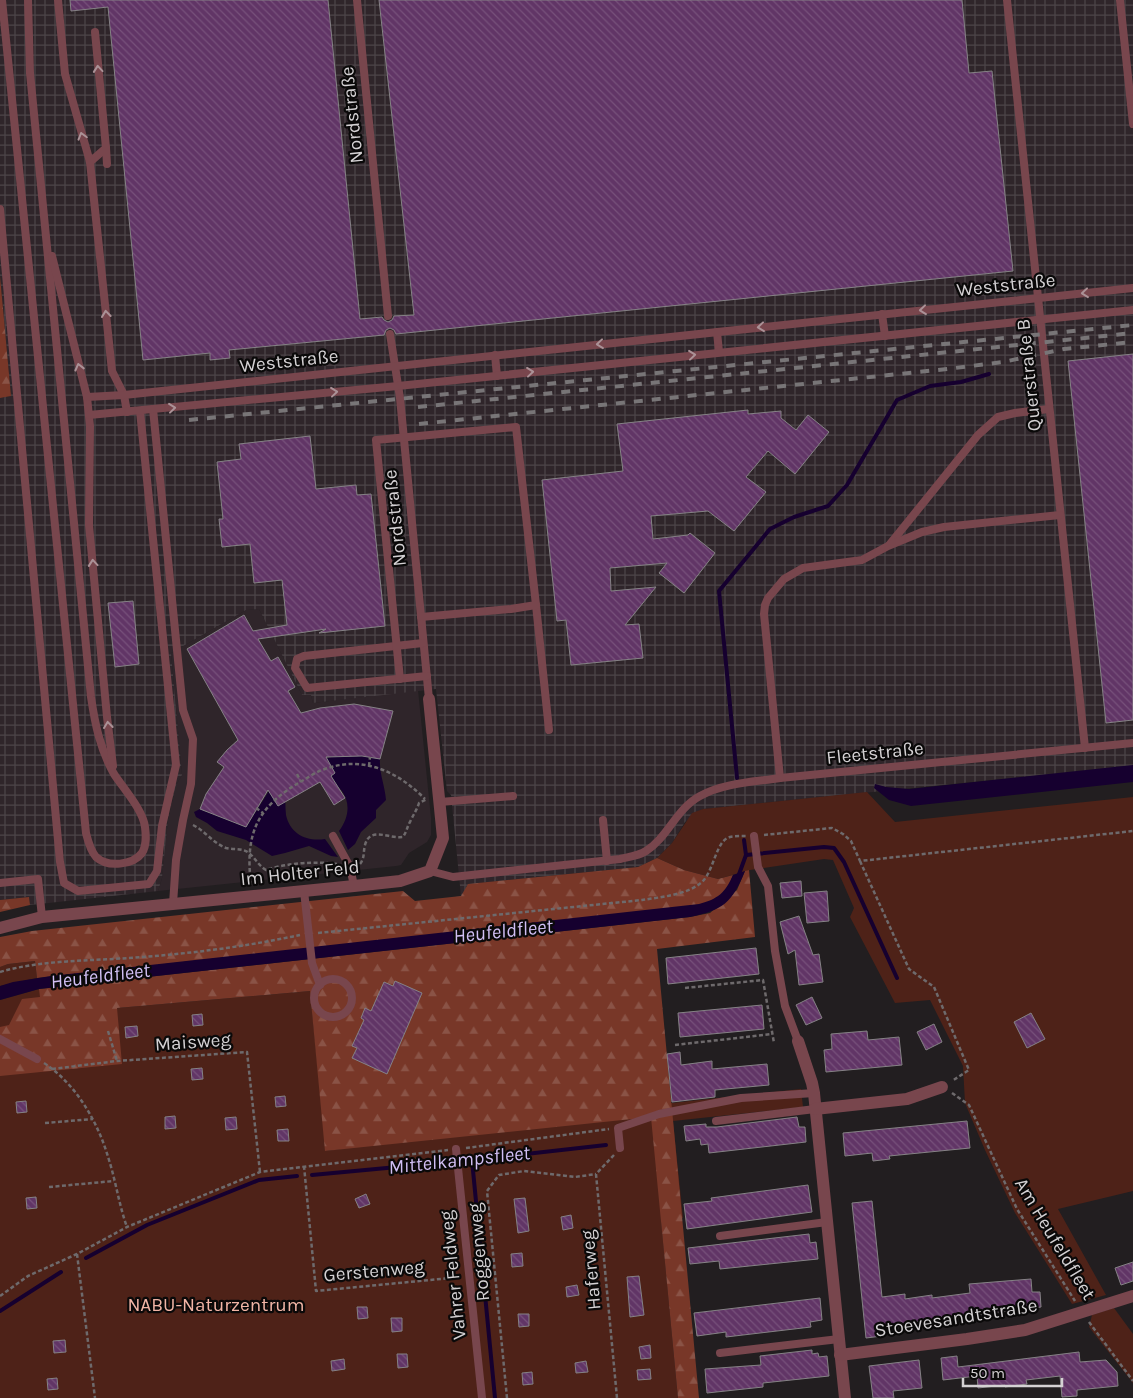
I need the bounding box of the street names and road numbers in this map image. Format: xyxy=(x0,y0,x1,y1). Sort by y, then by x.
street label: Nordstraße xyxy=(336,65,368,165)
street label: Weststraße xyxy=(956,269,1056,301)
street label: Querstraße B xyxy=(1012,318,1046,432)
street label: Weststraße xyxy=(239,345,339,377)
street label: Nordstraße xyxy=(379,468,411,568)
street label: Fleetstraße xyxy=(825,737,925,769)
street label: Im Holter Feld xyxy=(239,856,361,890)
street label: Maisweg xyxy=(154,1028,232,1056)
street label: Am Heufeldfleet xyxy=(1010,1174,1100,1304)
street label: Roggenweg xyxy=(464,1201,494,1302)
street label: Vahrer Feldweg xyxy=(435,1209,471,1341)
street label: Haferweg xyxy=(577,1229,605,1311)
street label: Gerstenweg xyxy=(322,1256,426,1286)
street label: Stoevesandtstraße xyxy=(873,1294,1039,1342)

